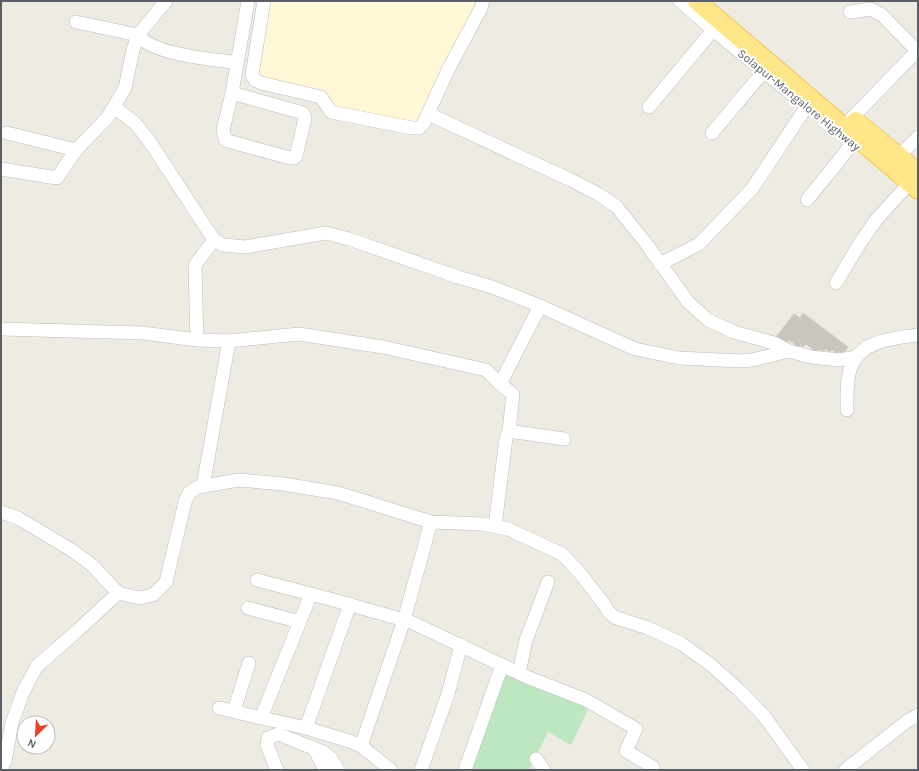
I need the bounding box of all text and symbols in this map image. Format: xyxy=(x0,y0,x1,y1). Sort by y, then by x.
street label: Solapur-Mangalore Highway xyxy=(735,46,863,154)
north arrow xyxy=(16,715,56,755)
text: N xyxy=(26,736,38,751)

